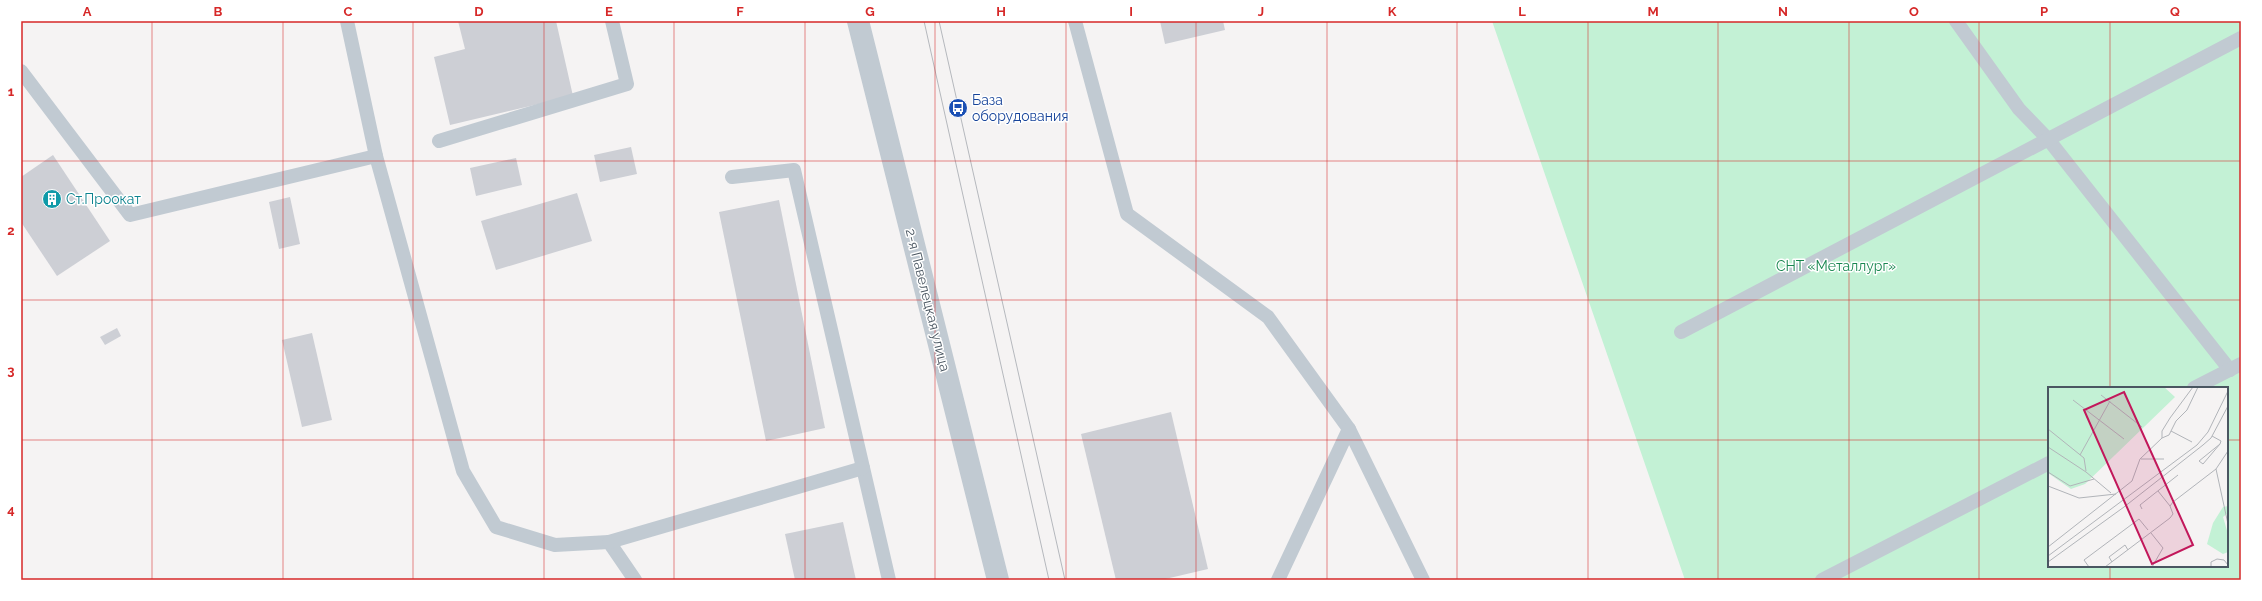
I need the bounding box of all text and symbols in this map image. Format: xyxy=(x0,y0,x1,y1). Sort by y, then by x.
text: A xyxy=(83,4,92,19)
text: B xyxy=(214,4,223,19)
text: C xyxy=(344,4,353,19)
text: D xyxy=(474,4,484,19)
text: E xyxy=(605,4,613,19)
text: F xyxy=(736,4,744,19)
text: G xyxy=(865,4,875,19)
text: H xyxy=(996,4,1006,19)
text: I xyxy=(1129,4,1133,19)
text: J xyxy=(1258,4,1264,19)
text: K xyxy=(1388,4,1397,19)
text: L xyxy=(1518,4,1526,19)
text: M xyxy=(1647,4,1659,19)
text: N xyxy=(1778,4,1788,19)
text: O xyxy=(1909,4,1919,19)
text: P xyxy=(2040,4,2048,19)
text: Q xyxy=(2170,4,2180,19)
text: 1 xyxy=(8,84,15,99)
place label: База оборудования xyxy=(972,92,1068,124)
bus stop icon: База оборудования xyxy=(947,97,969,119)
building icon: Ст.Проокат xyxy=(41,188,63,210)
place label: Ст.Проокат xyxy=(66,191,141,207)
text: 2 xyxy=(7,223,15,238)
street label: 2-я Павелецкая улица xyxy=(903,227,953,373)
park label: СНТ «Металлург» xyxy=(1776,258,1896,274)
text: 3 xyxy=(7,363,15,378)
inset map xyxy=(2048,387,2228,567)
text: 4 xyxy=(7,502,15,517)

